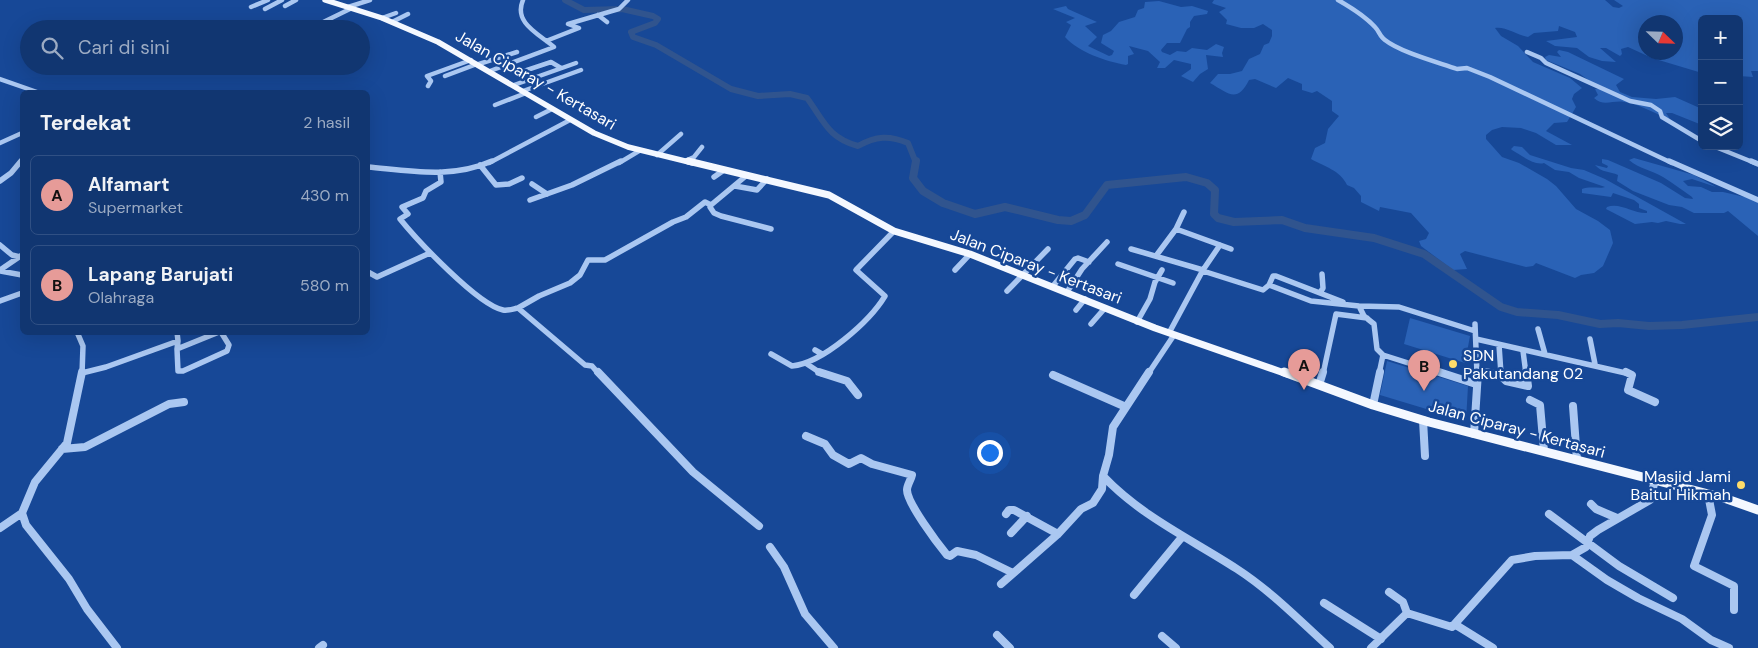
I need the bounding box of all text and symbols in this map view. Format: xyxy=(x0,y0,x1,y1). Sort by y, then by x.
north arrow xyxy=(1638,15,1683,60)
map controls xyxy=(1698,15,1743,150)
button: + xyxy=(1698,15,1743,60)
search box xyxy=(20,20,370,75)
street label: Jalan Ciparay - Kertasari xyxy=(452,25,620,135)
icon: search xyxy=(38,34,66,62)
text: Cari di sini xyxy=(78,35,170,60)
button: − xyxy=(1698,60,1743,105)
button: layers xyxy=(1698,105,1743,150)
text: Terdekat xyxy=(40,109,131,137)
text: 2 hasil xyxy=(303,112,350,133)
text: Alfamart xyxy=(88,172,169,197)
text: A xyxy=(51,185,63,206)
text: 430 m xyxy=(300,185,349,206)
text: Supermarket xyxy=(88,197,183,218)
street label: Jalan Ciparay - Kertasari xyxy=(947,224,1125,308)
text: Lapang Barujati xyxy=(88,262,233,287)
text: B xyxy=(52,275,62,296)
text: 580 m xyxy=(300,275,349,296)
text: Olahraga xyxy=(88,287,154,308)
place label: SDN Pakutandang 02 xyxy=(1463,345,1583,384)
pin: A xyxy=(1288,349,1320,390)
pin: B xyxy=(1408,350,1440,391)
marker: SDN Pakutandang 02 xyxy=(1447,358,1459,370)
street label: Jalan Ciparay - Kertasari xyxy=(1426,395,1608,463)
your location xyxy=(977,440,1003,466)
place label: Masjid Jami Baitul Hikmah xyxy=(1631,466,1731,505)
marker: Masjid Jami Baitul Hikmah xyxy=(1735,479,1747,491)

